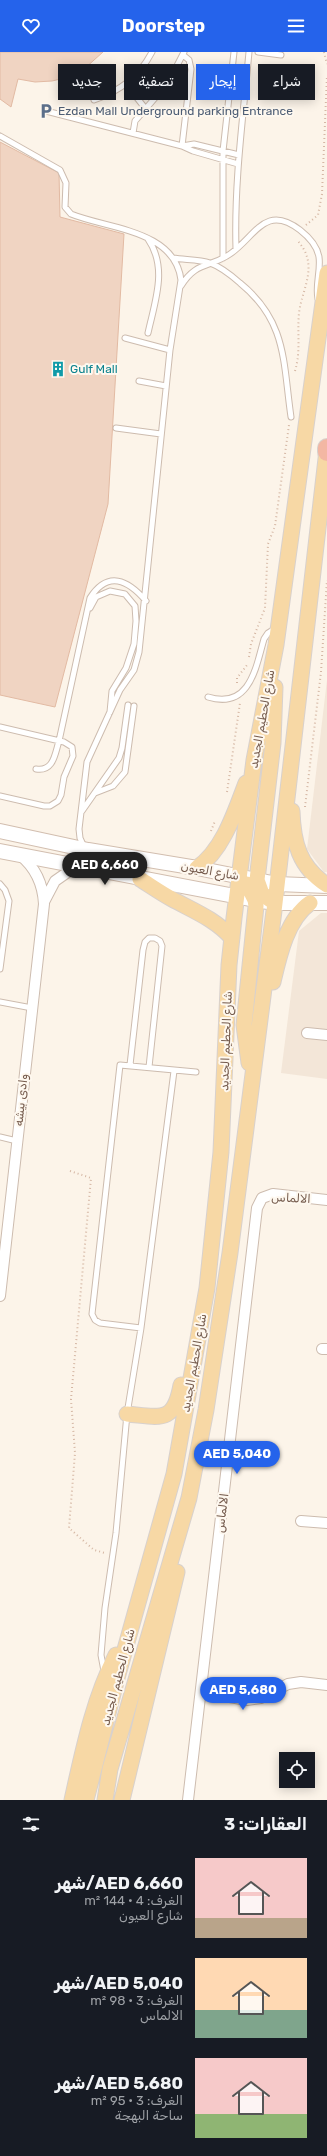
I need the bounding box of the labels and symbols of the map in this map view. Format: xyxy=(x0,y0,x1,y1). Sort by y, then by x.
parking icon: Ezdan Mall Underground parking Entrance xyxy=(37,102,55,120)
place label: Ezdan Mall Underground parking Entrance xyxy=(58,104,293,118)
building icon: Gulf Mall xyxy=(49,360,67,378)
place label: Gulf Mall xyxy=(70,362,118,376)
street label: شارع الحطيم الجديد xyxy=(246,669,280,770)
pin: AED 6,660 xyxy=(59,852,151,886)
street label: شارع العيون xyxy=(179,859,240,885)
street label: شارع الحطيم الجديد xyxy=(217,991,237,1091)
street label: وادى بيشه xyxy=(11,1073,32,1127)
street label: الالماس xyxy=(271,1190,311,1206)
street label: شارع الحطيم الجديد xyxy=(178,1313,212,1414)
pin: AED 5,040 xyxy=(191,1441,283,1475)
street label: الالماس xyxy=(213,1492,231,1534)
street label: شارع الحطيم الجديد xyxy=(98,1627,140,1728)
pin: AED 5,680 xyxy=(197,1677,289,1711)

